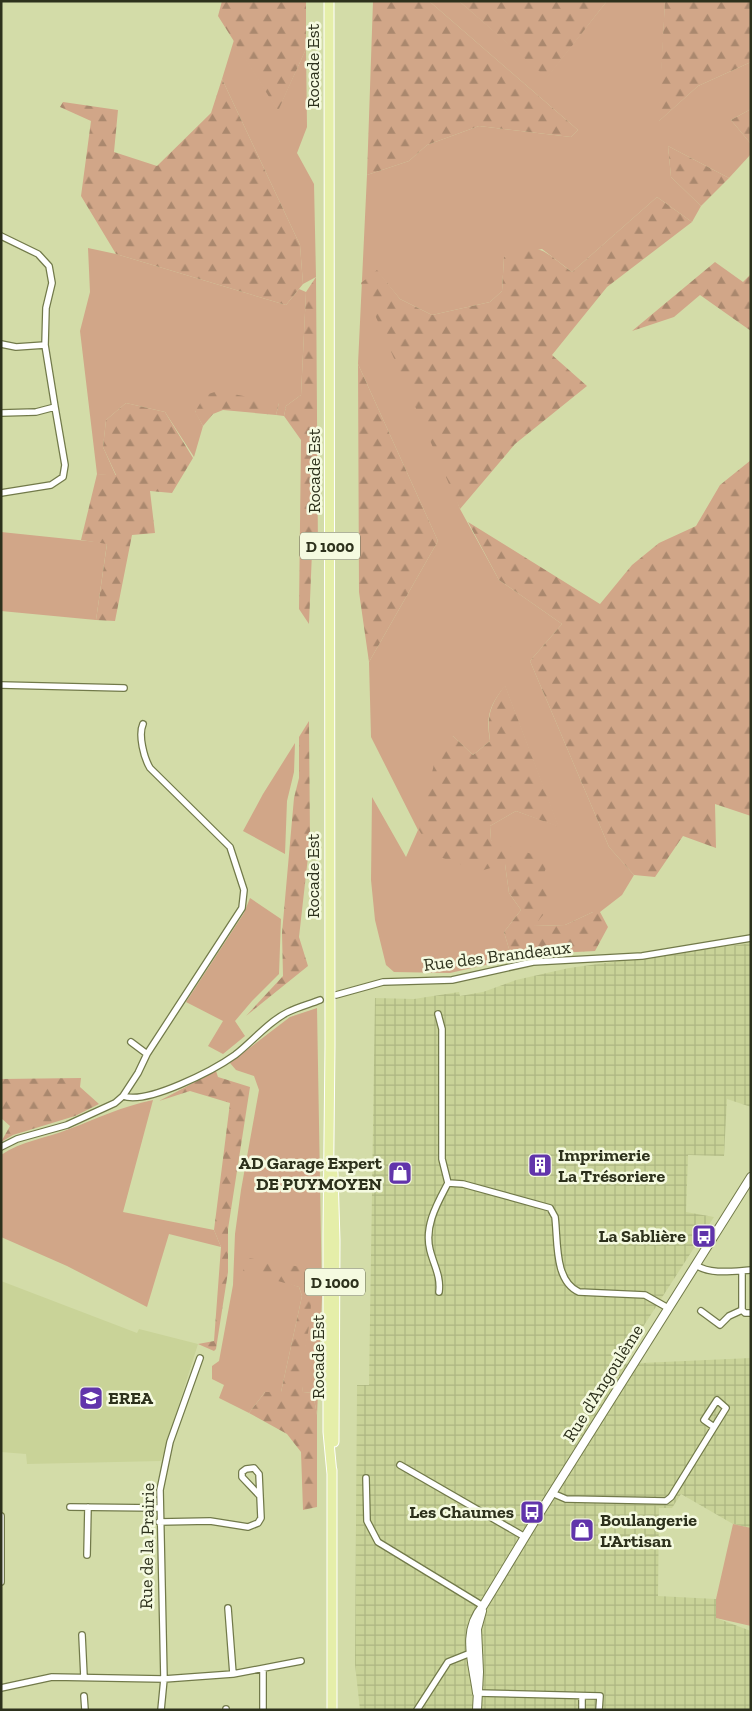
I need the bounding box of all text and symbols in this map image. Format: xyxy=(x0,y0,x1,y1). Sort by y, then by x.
street label: Rocade Est xyxy=(302,23,324,108)
street label: Rocade Est xyxy=(303,428,325,513)
road number: D 1000 xyxy=(300,532,360,560)
street label: Rocade Est xyxy=(302,833,324,918)
street label: Rue des Brandeaux xyxy=(422,936,572,976)
place label: Imprimerie La Trésoriere xyxy=(558,1144,665,1187)
place label: AD Garage Expert DE PUYMOYEN xyxy=(239,1152,383,1195)
building icon: Imprimerie La Trésoriere xyxy=(527,1152,553,1178)
shop icon: AD Garage Expert DE PUYMOYEN xyxy=(387,1160,413,1186)
bus stop icon: La Sablière xyxy=(691,1223,717,1249)
place label: La Sablière xyxy=(599,1225,686,1247)
road number: D 1000 xyxy=(305,1268,365,1295)
street label: Rocade Est xyxy=(307,1314,329,1399)
street label: Rue d'Angoulême xyxy=(558,1320,648,1446)
school or university icon: EREA xyxy=(78,1385,104,1411)
place label: EREA xyxy=(108,1387,154,1409)
street label: Rue de la Prairie xyxy=(135,1483,159,1609)
bus stop icon: Les Chaumes xyxy=(519,1499,545,1525)
place label: Les Chaumes xyxy=(409,1501,514,1523)
place label: Boulangerie L'Artisan xyxy=(600,1509,697,1552)
shop icon: Boulangerie L'Artisan xyxy=(569,1517,595,1543)

